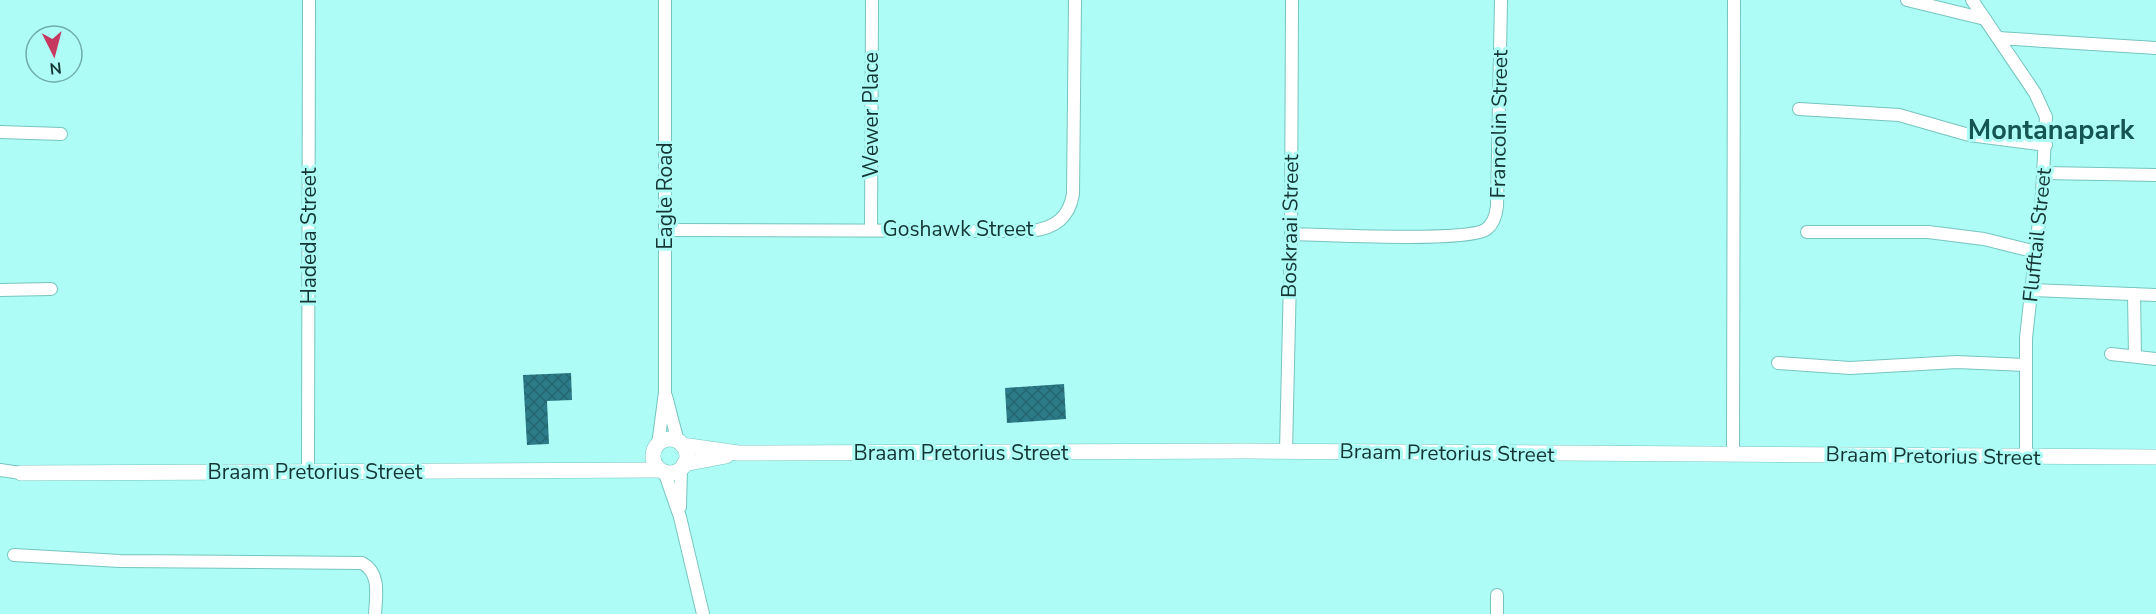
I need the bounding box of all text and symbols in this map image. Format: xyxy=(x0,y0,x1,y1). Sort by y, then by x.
north arrow xyxy=(24,24,84,84)
street label: Francolin Street xyxy=(1484,49,1514,199)
street label: Wewer Place xyxy=(857,52,885,178)
text: N xyxy=(48,56,63,79)
district label: Montanapark xyxy=(1968,112,2135,149)
street label: Eagle Road xyxy=(651,142,679,250)
street label: Boskraai Street xyxy=(1275,153,1305,298)
street label: Flufftail Street xyxy=(2016,166,2058,304)
street label: Hadeda Street xyxy=(295,167,323,304)
street label: Goshawk Street xyxy=(883,215,1034,243)
street label: Braam Pretorius Street xyxy=(1339,437,1555,469)
street label: Braam Pretorius Street xyxy=(854,439,1069,467)
street label: Braam Pretorius Street xyxy=(1825,440,2041,472)
street label: Braam Pretorius Street xyxy=(208,458,423,486)

